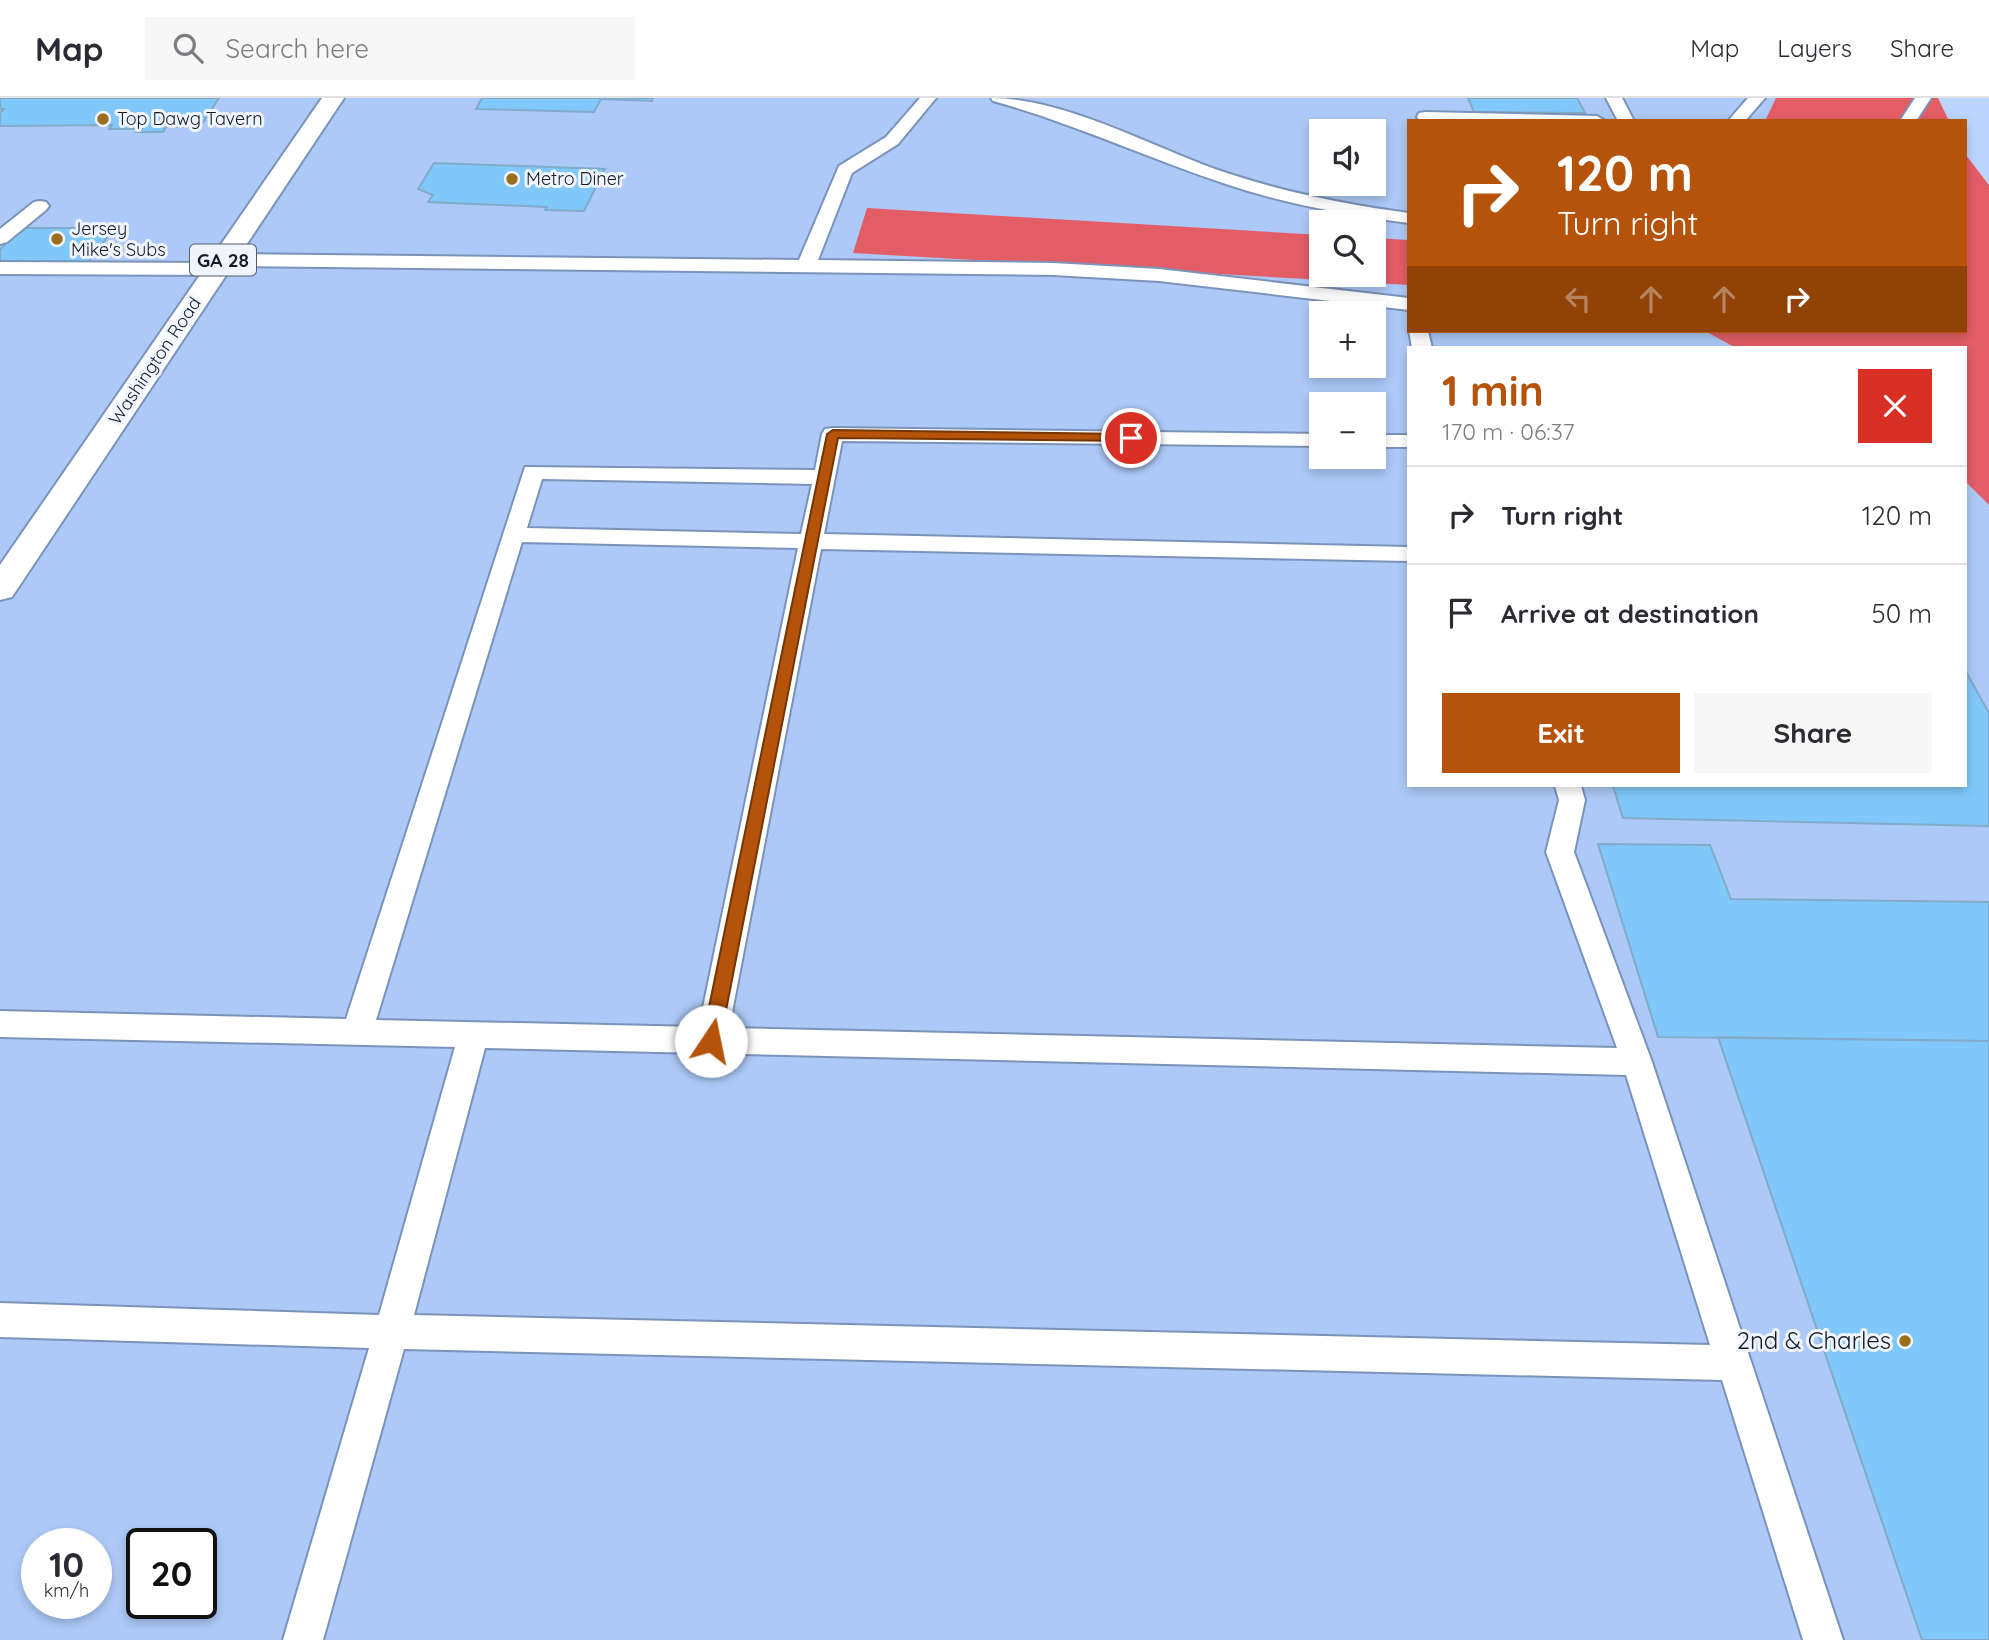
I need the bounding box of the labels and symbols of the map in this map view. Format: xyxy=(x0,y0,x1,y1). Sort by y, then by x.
place label: Top Dawg Tavern xyxy=(117,107,263,130)
marker: Top Dawg Tavern xyxy=(95,111,111,127)
place label: Metro Diner xyxy=(526,167,624,190)
marker: Metro Diner xyxy=(504,171,520,187)
place label: Jersey Mike's Subs xyxy=(71,217,166,261)
marker: Jersey Mike's Subs xyxy=(49,231,65,247)
road number: GA 28 xyxy=(190,244,256,276)
street label: Washington Road xyxy=(103,292,206,429)
pin xyxy=(1101,408,1161,468)
position arrow xyxy=(674,1004,748,1078)
place label: 2nd & Charles xyxy=(1737,1325,1891,1355)
marker: 2nd & Charles xyxy=(1897,1333,1913,1349)
speed limit sign: 20 xyxy=(126,1528,217,1619)

